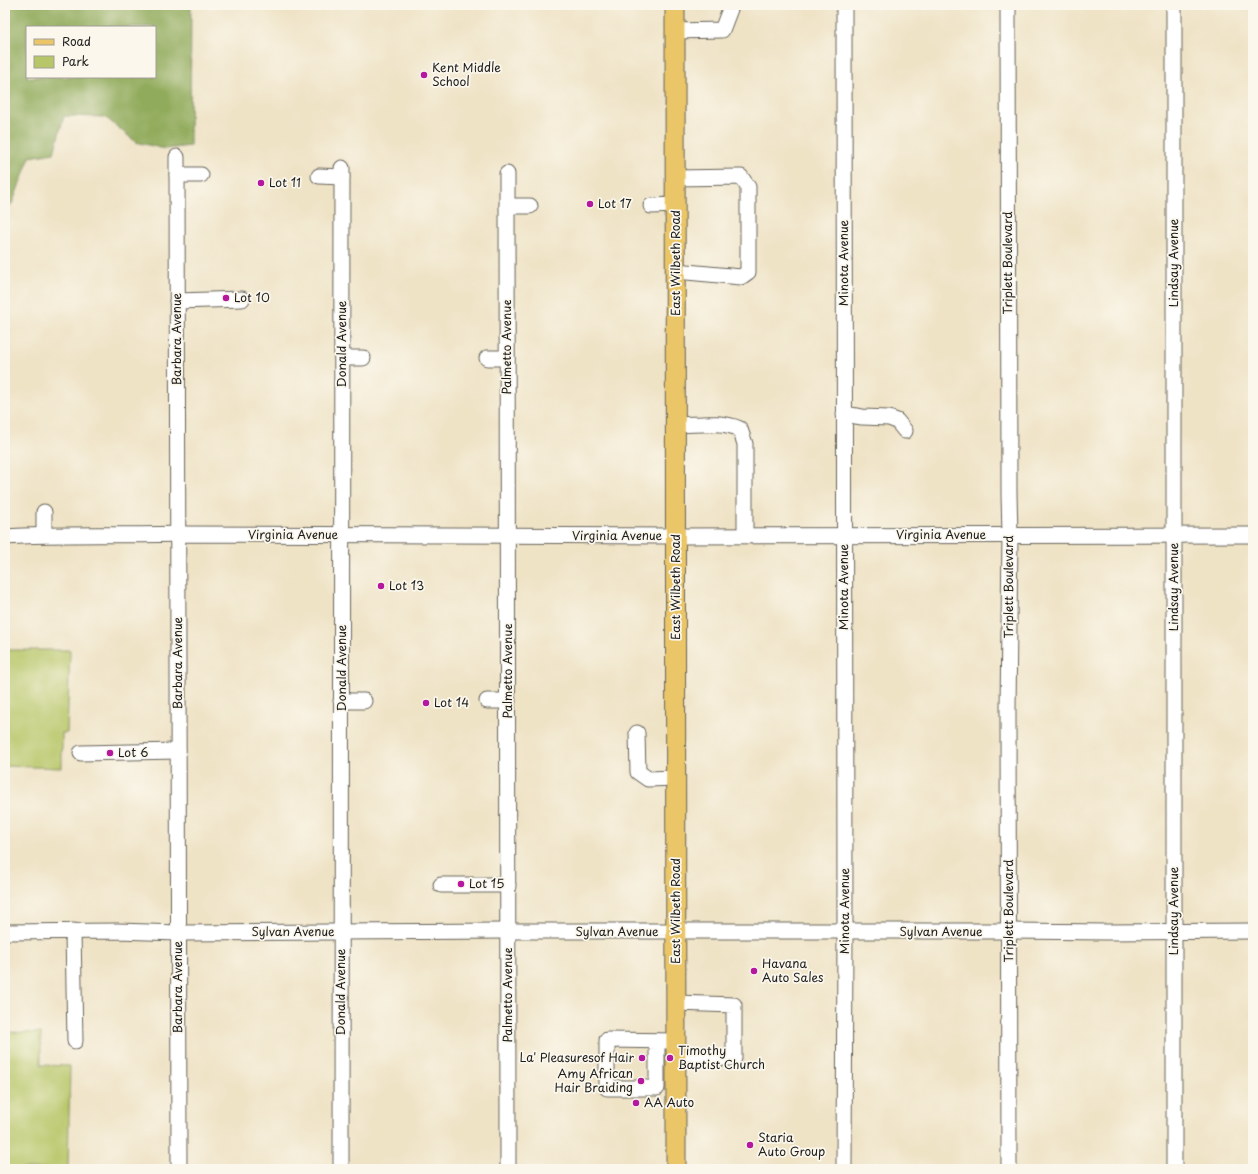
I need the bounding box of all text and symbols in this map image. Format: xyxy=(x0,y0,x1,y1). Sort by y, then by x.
legend xyxy=(26,26,156,78)
text: Road xyxy=(62,32,91,50)
text: Park xyxy=(62,52,89,70)
place label: Kent Middle School xyxy=(432,58,501,90)
marker: Kent Middle School xyxy=(419,70,429,80)
place label: Lot 11 xyxy=(269,173,301,191)
marker: Lot 11 xyxy=(256,178,266,188)
place label: Lot 17 xyxy=(598,194,632,212)
marker: Lot 17 xyxy=(585,199,595,209)
street label: East Wilbeth Road xyxy=(666,210,684,316)
street label: Triplett Boulevard xyxy=(998,211,1016,315)
street label: Lindsay Avenue xyxy=(1164,218,1182,307)
street label: Minota Avenue xyxy=(834,219,852,306)
place label: Lot 10 xyxy=(234,288,270,306)
street label: Barbara Avenue xyxy=(167,292,185,385)
marker: Lot 10 xyxy=(221,293,231,303)
street label: Donald Avenue xyxy=(332,300,350,387)
street label: Palmetto Avenue xyxy=(497,300,515,394)
street label: Virginia Avenue xyxy=(248,525,339,543)
street label: Virginia Avenue xyxy=(896,525,987,543)
street label: Virginia Avenue xyxy=(572,526,663,544)
street label: East Wilbeth Road xyxy=(666,534,684,640)
street label: Triplett Boulevard xyxy=(999,535,1017,639)
street label: Lindsay Avenue xyxy=(1164,542,1182,631)
street label: Minota Avenue xyxy=(834,543,852,630)
place label: Lot 13 xyxy=(389,576,424,594)
marker: Lot 13 xyxy=(376,581,386,591)
street label: Barbara Avenue xyxy=(168,616,186,709)
street label: Donald Avenue xyxy=(332,624,350,711)
street label: Palmetto Avenue xyxy=(498,624,516,718)
place label: Lot 14 xyxy=(434,693,469,711)
marker: Lot 14 xyxy=(421,698,431,708)
place label: Lot 6 xyxy=(118,743,148,761)
marker: Lot 6 xyxy=(105,748,115,758)
street label: East Wilbeth Road xyxy=(666,858,684,964)
street label: Triplett Boulevard xyxy=(999,859,1017,963)
street label: Lindsay Avenue xyxy=(1164,866,1182,955)
street label: Minota Avenue xyxy=(835,867,853,954)
place label: Lot 15 xyxy=(469,874,504,892)
marker: Lot 15 xyxy=(456,879,466,889)
street label: Sylvan Avenue xyxy=(251,922,335,940)
street label: Sylvan Avenue xyxy=(575,922,659,940)
street label: Sylvan Avenue xyxy=(899,922,983,940)
street label: Barbara Avenue xyxy=(168,940,186,1033)
street label: Donald Avenue xyxy=(331,948,349,1035)
street label: Palmetto Avenue xyxy=(498,948,516,1042)
place label: Havana Auto Sales xyxy=(762,954,824,986)
marker: Havana Auto Sales xyxy=(749,966,759,976)
place label: Timothy Baptist Church xyxy=(678,1041,765,1073)
place label: La' Pleasuresof Hair xyxy=(519,1048,635,1066)
marker: La' Pleasuresof Hair xyxy=(637,1053,647,1063)
marker: Timothy Baptist Church xyxy=(665,1053,675,1063)
place label: Amy African Hair Braiding xyxy=(555,1064,633,1096)
marker: Amy African Hair Braiding xyxy=(636,1076,646,1086)
place label: AA Auto xyxy=(644,1093,695,1111)
marker: AA Auto xyxy=(631,1098,641,1108)
place label: Staria Auto Group xyxy=(758,1128,825,1160)
marker: Staria Auto Group xyxy=(745,1140,755,1150)

